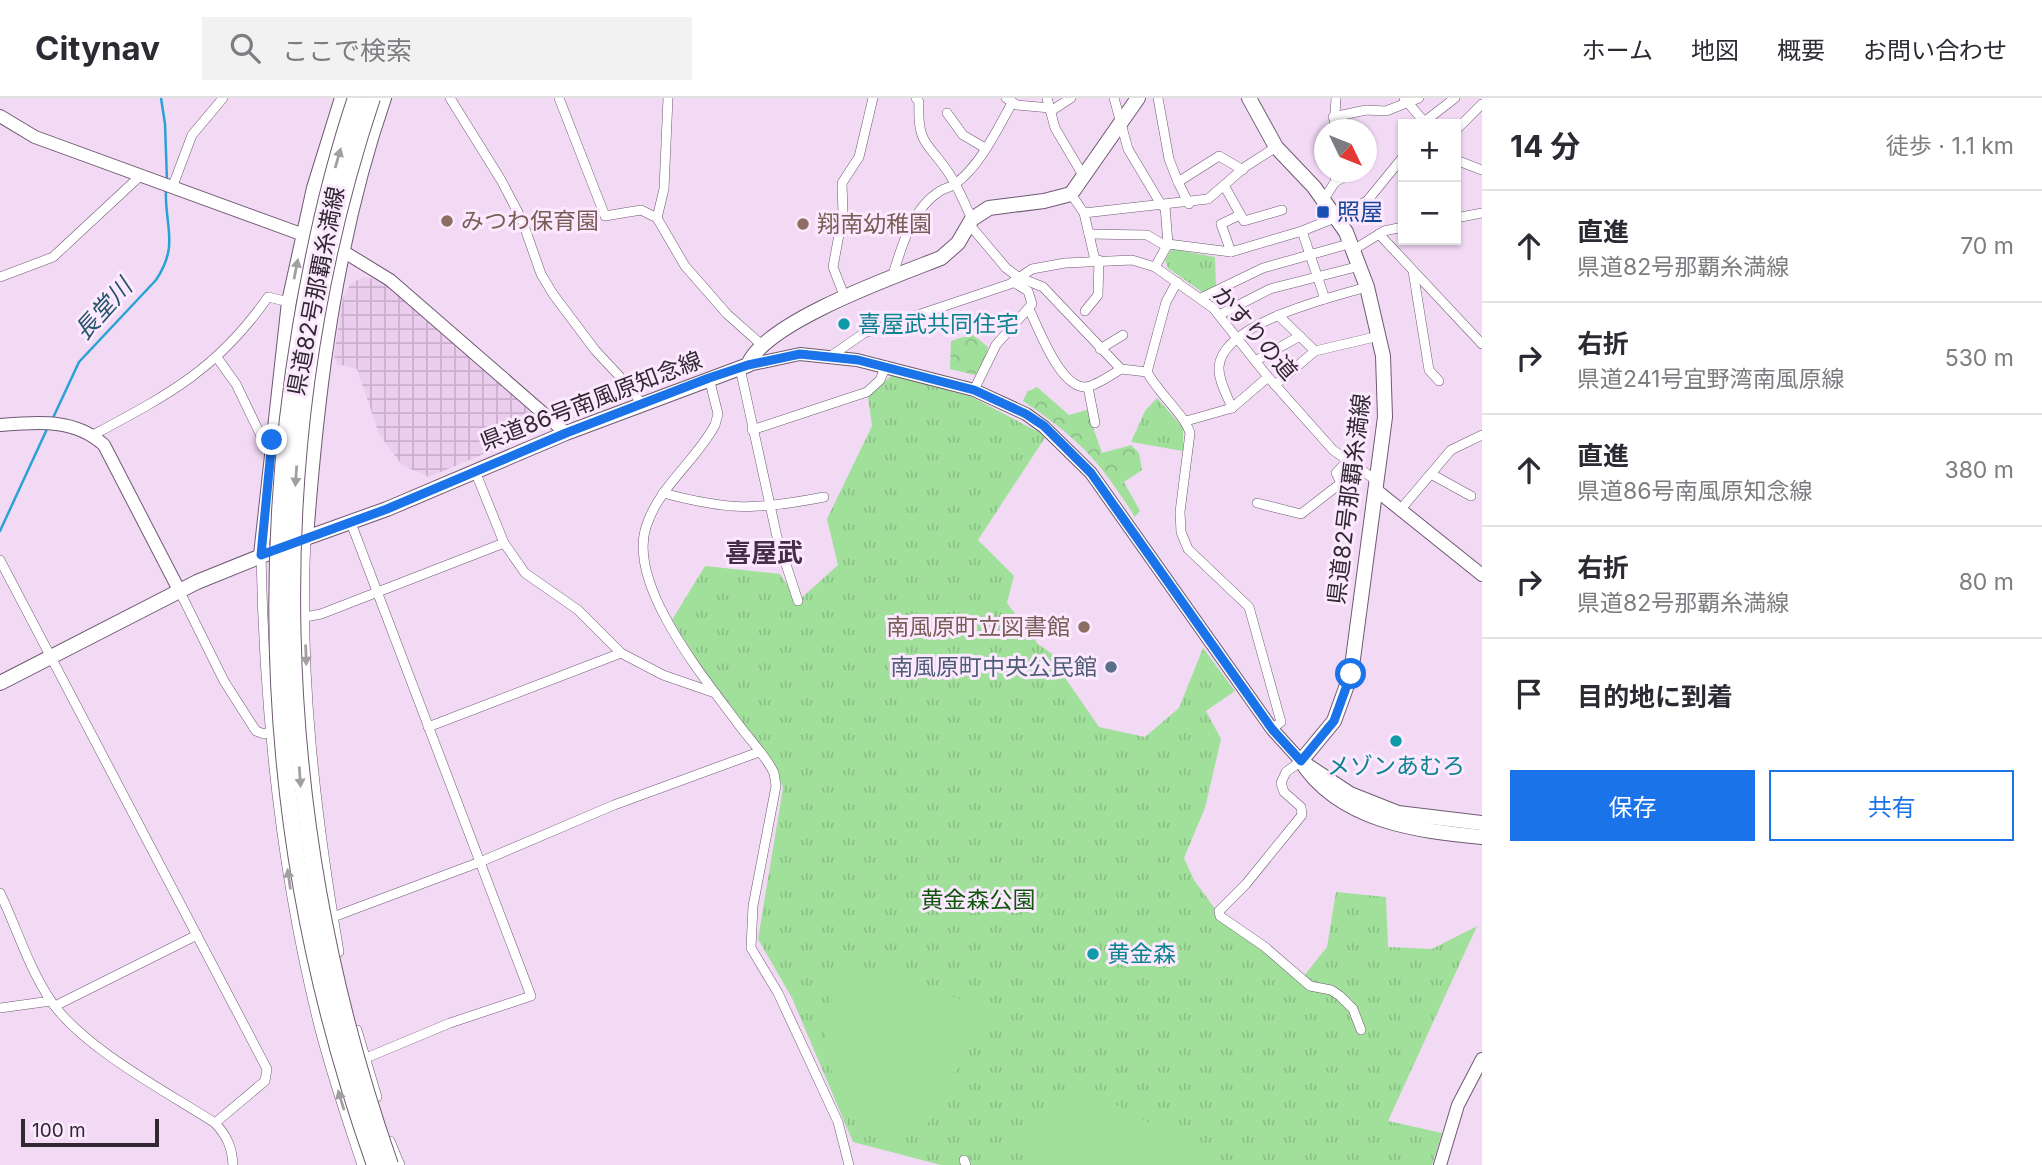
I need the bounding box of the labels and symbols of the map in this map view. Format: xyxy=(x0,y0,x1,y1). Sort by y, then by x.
north arrow xyxy=(1314,119,1377,182)
one-way arrow xyxy=(333,147,344,169)
street label: 県道82号那覇糸満線 xyxy=(282,184,350,398)
place label: 照屋 xyxy=(1337,198,1383,226)
marker: 照屋 xyxy=(1315,204,1331,220)
place label: みつわ保育園 xyxy=(461,207,599,235)
place label: 翔南幼稚園 xyxy=(817,210,932,238)
marker: みつわ保育園 xyxy=(439,213,455,229)
marker: 翔南幼稚園 xyxy=(795,216,811,232)
one-way arrow xyxy=(291,258,302,280)
water label: 長堂川 xyxy=(68,270,140,345)
street label: かすりの道 xyxy=(1207,280,1303,386)
place label: 喜屋武共同住宅 xyxy=(858,310,1019,338)
marker: 喜屋武共同住宅 xyxy=(836,316,852,332)
street label: 県道86号南風原知念線 xyxy=(476,346,706,456)
street label: 県道82号那覇糸満線 xyxy=(1322,392,1376,606)
route end xyxy=(256,424,287,455)
one-way arrow xyxy=(290,466,301,488)
district label: 喜屋武 xyxy=(725,537,803,568)
place label: 南風原町立図書館 xyxy=(886,613,1070,641)
marker: 南風原町立図書館 xyxy=(1076,619,1092,635)
one-way arrow xyxy=(301,644,312,666)
place label: 南風原町中央公民館 xyxy=(890,653,1097,681)
route start xyxy=(1335,658,1366,689)
marker: 南風原町中央公民館 xyxy=(1103,659,1119,675)
marker: メゾンあむろ xyxy=(1388,733,1404,749)
place label: メゾンあむろ xyxy=(1327,752,1465,780)
one-way arrow xyxy=(295,766,306,788)
one-way arrow xyxy=(284,868,295,890)
park label: 黄金森公園 xyxy=(921,886,1036,914)
place label: 黄金森 xyxy=(1107,940,1176,968)
marker: 黄金森 xyxy=(1085,946,1101,962)
one-way arrow xyxy=(335,1090,346,1111)
scale bar xyxy=(21,1116,159,1148)

